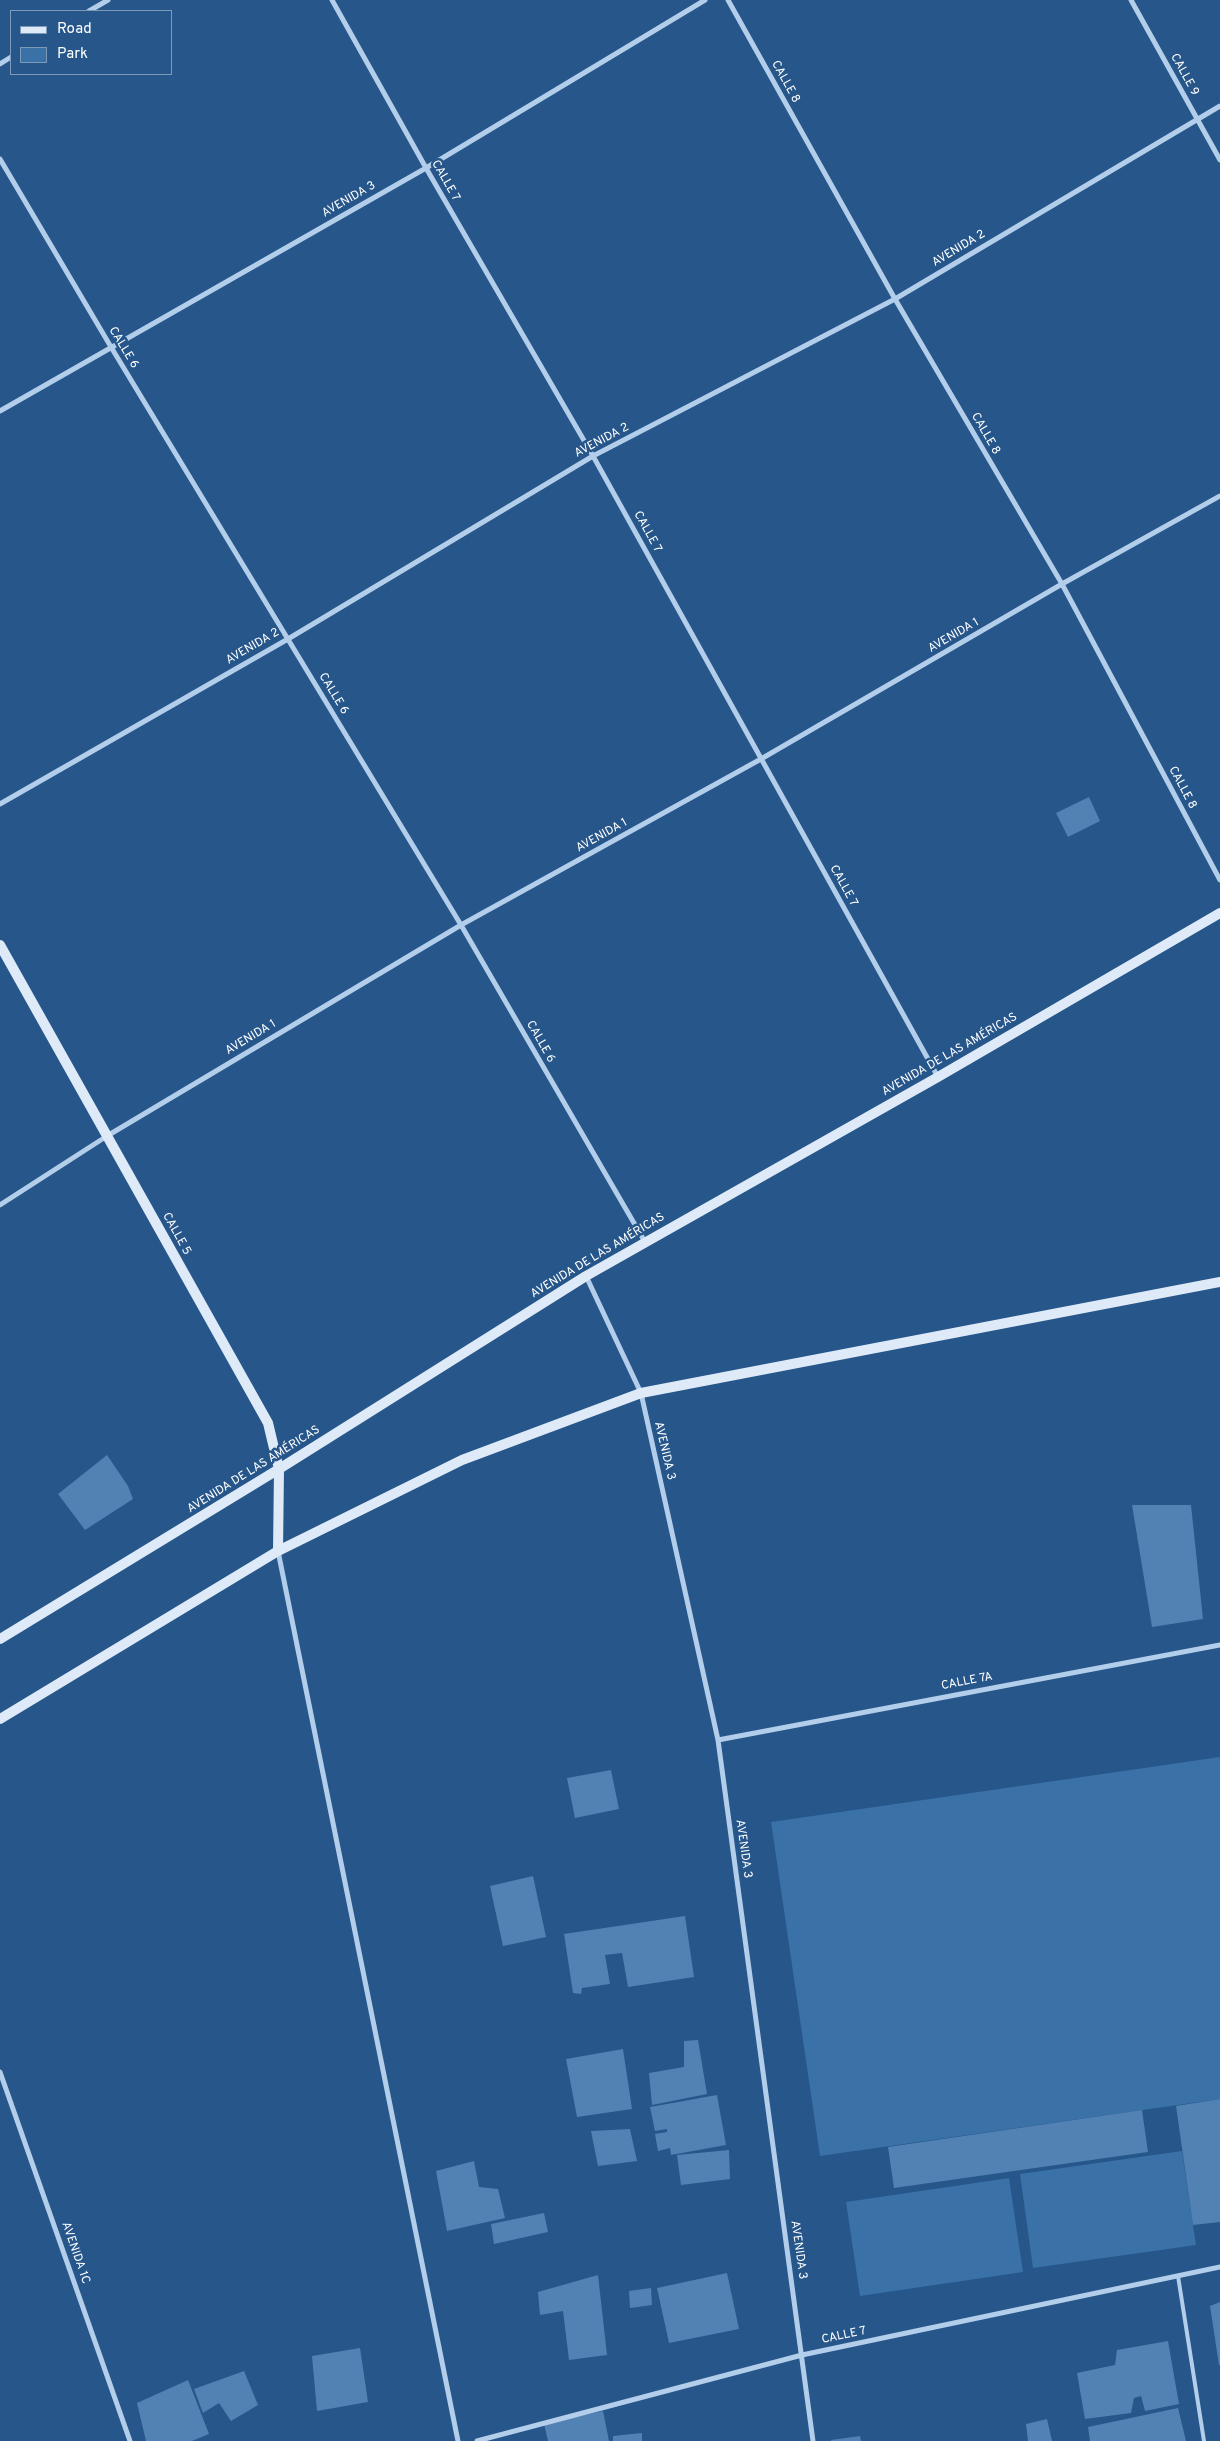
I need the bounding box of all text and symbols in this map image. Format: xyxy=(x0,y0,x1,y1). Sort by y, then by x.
legend xyxy=(10,10,172,75)
text: Road xyxy=(57,20,92,39)
text: Park xyxy=(57,45,88,64)
street label: CALLE 9 xyxy=(1167,51,1201,99)
street label: CALLE 8 xyxy=(768,58,802,106)
street label: CALLE 7 xyxy=(427,158,463,204)
street label: AVENIDA 3 xyxy=(320,179,378,221)
street label: AVENIDA 2 xyxy=(930,228,988,270)
street label: CALLE 6 xyxy=(105,325,141,371)
street label: CALLE 8 xyxy=(967,410,1003,458)
street label: AVENIDA 2 xyxy=(572,421,632,461)
street label: CALLE 7 xyxy=(630,509,664,555)
street label: AVENIDA 1 xyxy=(926,616,982,656)
street label: AVENIDA 2 xyxy=(224,626,282,668)
street label: CALLE 6 xyxy=(315,671,351,717)
street label: CALLE 8 xyxy=(1165,764,1199,812)
street label: AVENIDA 1 xyxy=(574,816,630,856)
street label: CALLE 7 xyxy=(826,863,860,909)
street label: AVENIDA DE LAS AMÉRICAS xyxy=(880,1010,1020,1100)
street label: AVENIDA 1 xyxy=(223,1017,279,1059)
street label: CALLE 6 xyxy=(522,1018,558,1066)
street label: CALLE 5 xyxy=(158,1210,194,1258)
street label: AVENIDA DE LAS AMÉRICAS xyxy=(528,1210,668,1302)
street label: AVENIDA 3 xyxy=(650,1420,678,1482)
street label: AVENIDA DE LAS AMÉRICAS xyxy=(185,1423,323,1517)
street label: CALLE 7A xyxy=(940,1670,994,1694)
street label: AVENIDA 3 xyxy=(732,1819,754,1879)
street label: AVENIDA 1C xyxy=(58,2220,92,2286)
street label: AVENIDA 3 xyxy=(787,2220,809,2280)
street label: CALLE 7 xyxy=(820,2324,868,2348)

